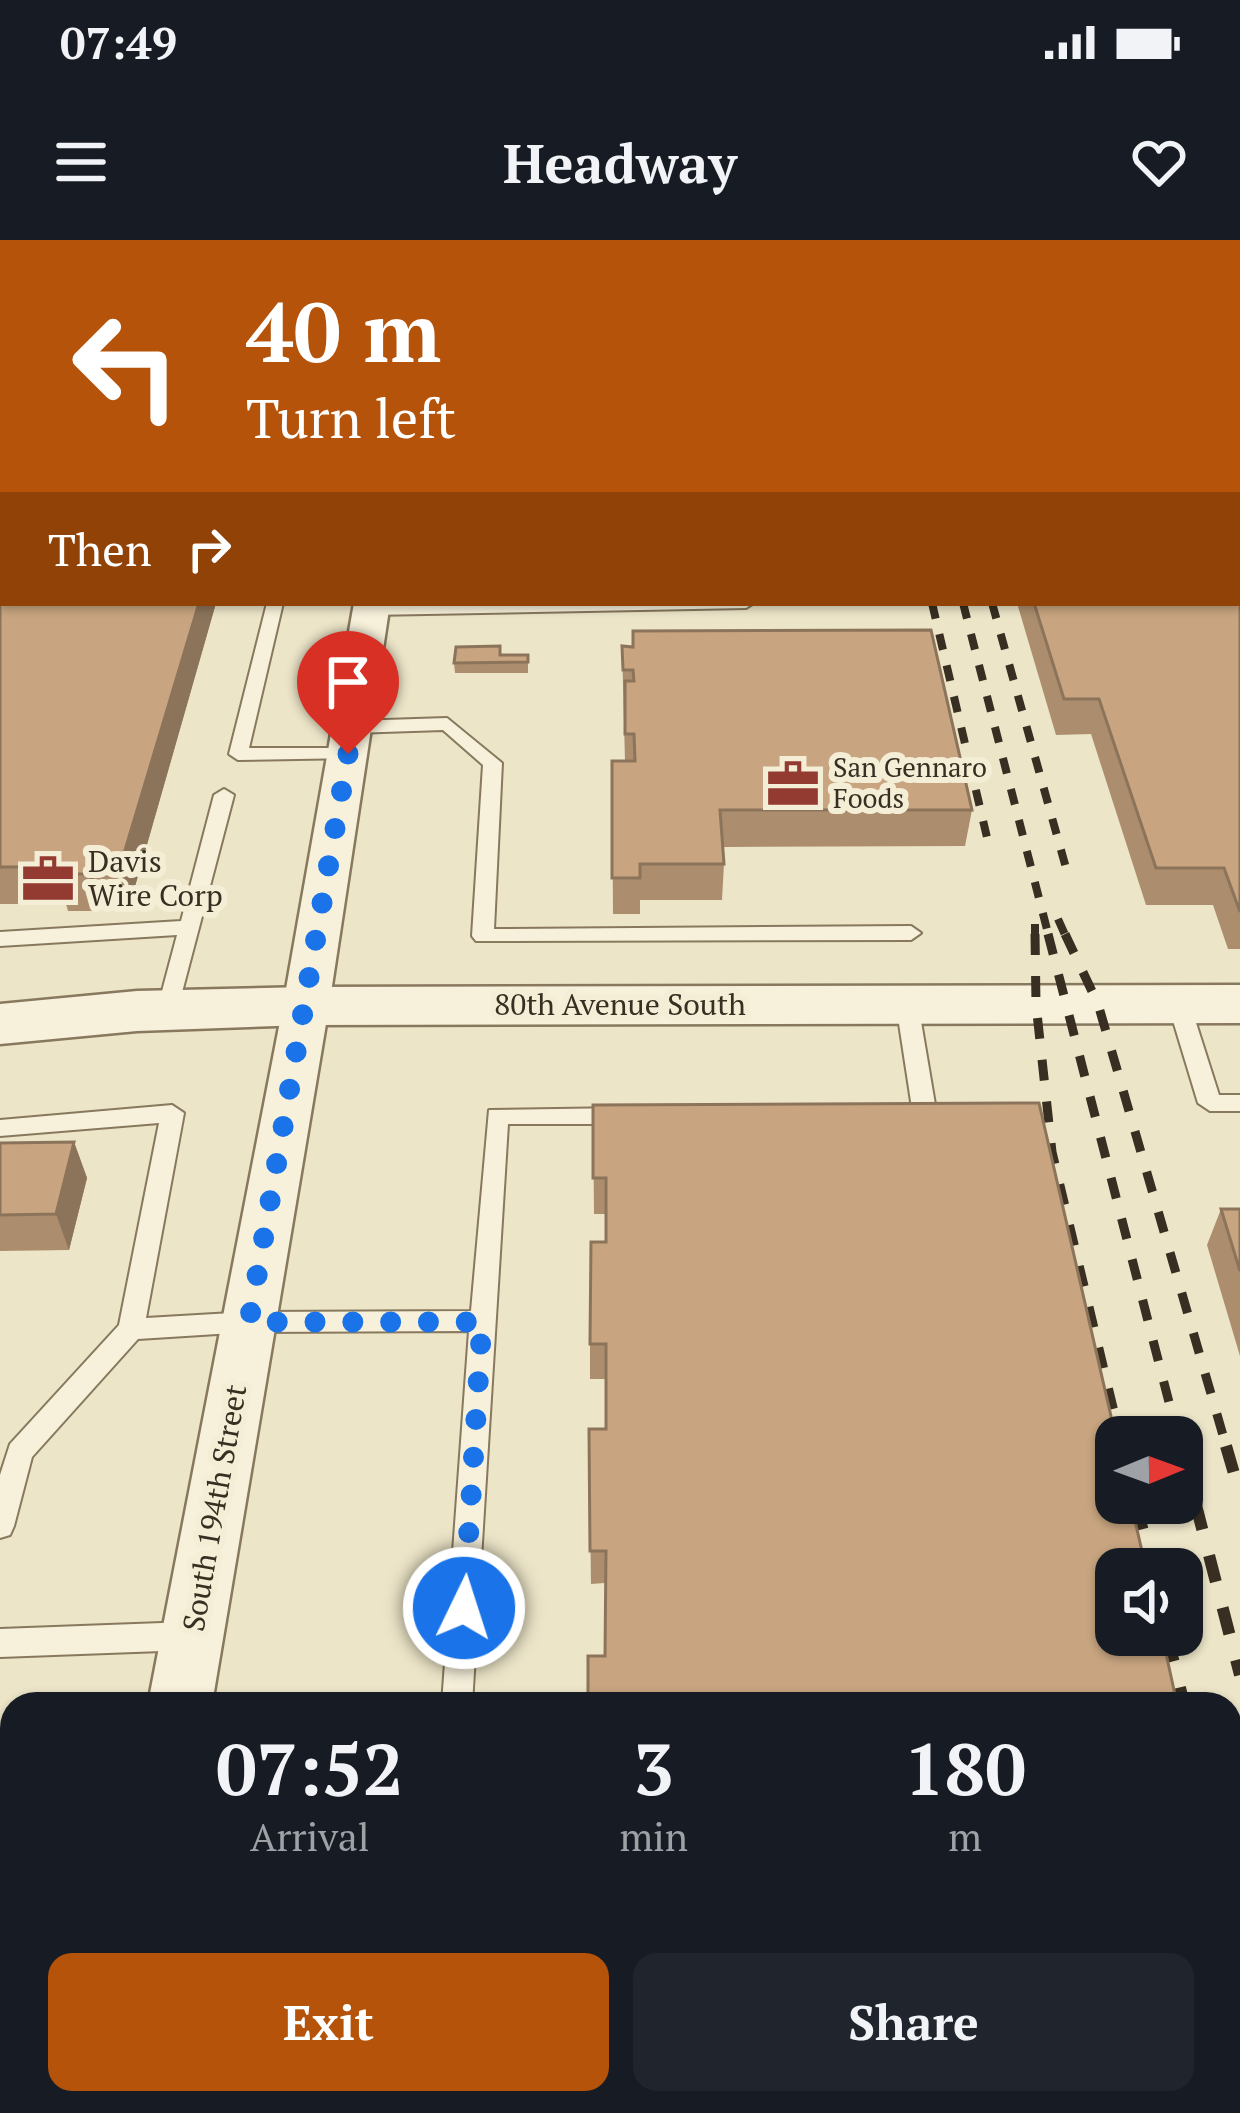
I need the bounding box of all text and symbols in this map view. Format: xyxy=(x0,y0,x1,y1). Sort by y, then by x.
text: 07:49 xyxy=(60,12,177,72)
text: Headway xyxy=(503,127,737,198)
icon: menu xyxy=(48,129,114,195)
icon: heart xyxy=(1126,129,1192,195)
text: 40 m xyxy=(246,275,441,386)
icon: left xyxy=(48,288,204,444)
text: Turn left xyxy=(246,382,456,453)
icon: right xyxy=(176,516,242,582)
text: Then xyxy=(48,519,152,579)
pin xyxy=(297,631,399,754)
icon: arrive xyxy=(315,649,381,715)
place label: San Gennaro Foods xyxy=(833,749,987,816)
office icon: San Gennaro Foods xyxy=(764,755,822,813)
place label: Davis Wire Corp xyxy=(88,841,223,915)
office icon: Davis Wire Corp xyxy=(19,850,77,908)
street label: 80th Avenue South xyxy=(494,984,746,1024)
street label: South 194th Street xyxy=(173,1381,255,1634)
north arrow xyxy=(1095,1416,1203,1524)
map controls xyxy=(1095,1416,1203,1656)
position arrow xyxy=(401,1545,527,1671)
button: sound xyxy=(1095,1548,1203,1656)
text: 07:52 xyxy=(216,1720,403,1816)
text: 3 xyxy=(633,1720,674,1816)
text: 180 xyxy=(904,1720,1026,1816)
text: Arrival xyxy=(250,1810,369,1862)
text: min xyxy=(619,1810,688,1862)
text: m xyxy=(948,1810,982,1862)
button: Exit xyxy=(48,1953,609,2091)
button: Share xyxy=(633,1953,1194,2091)

